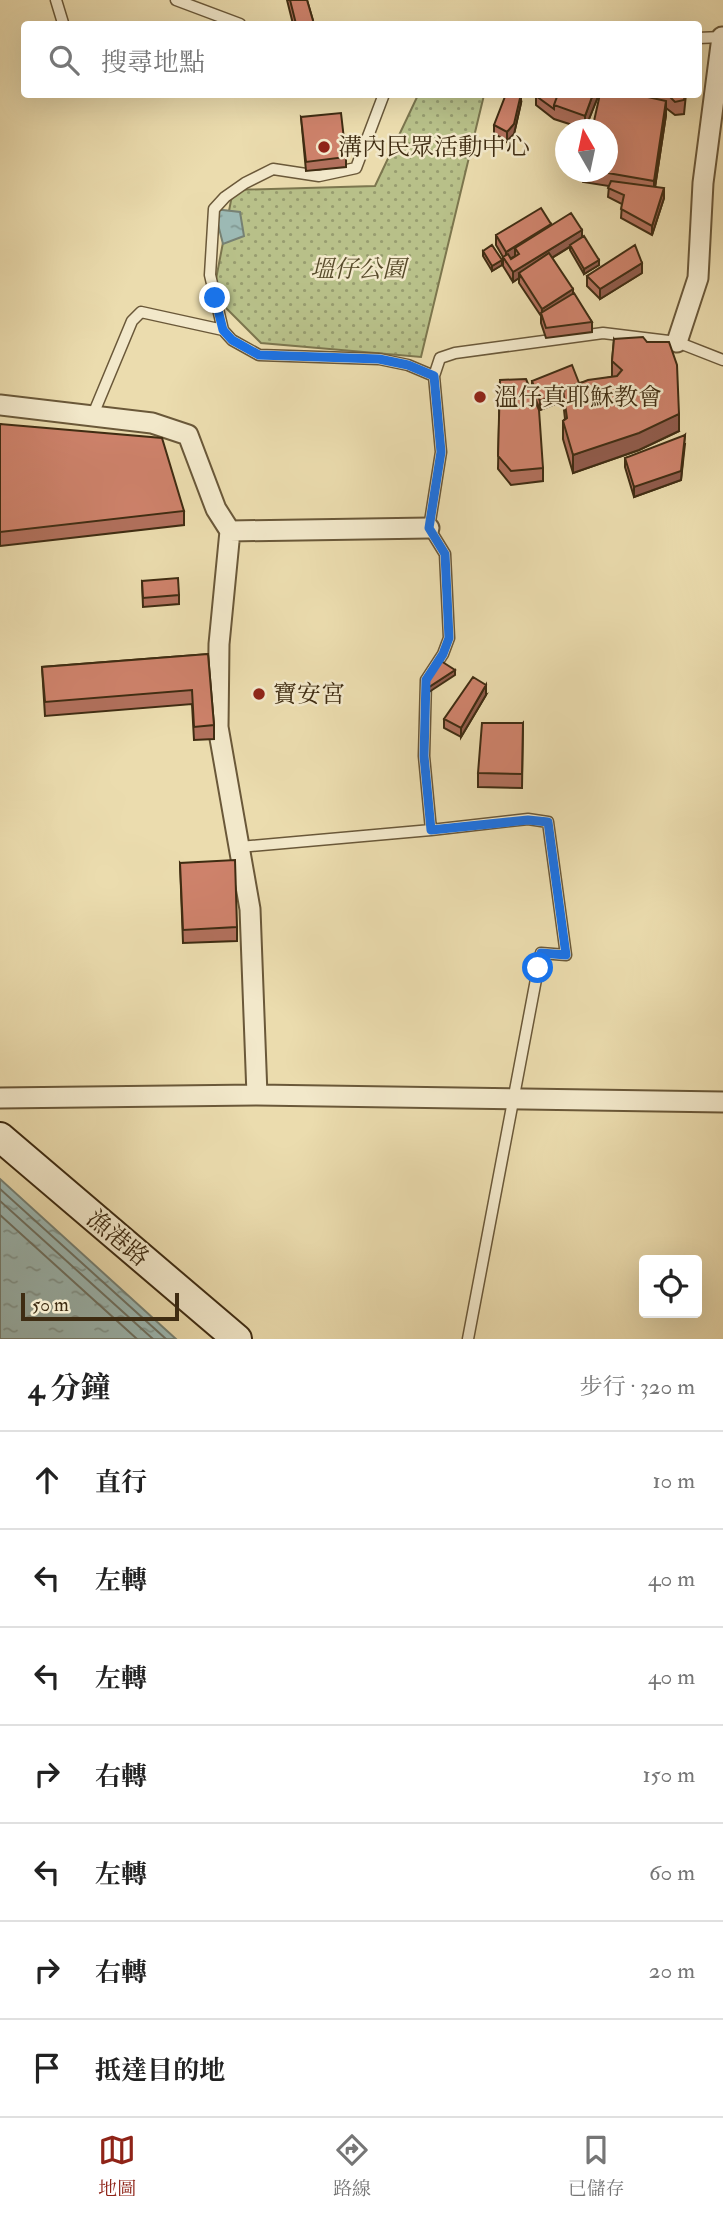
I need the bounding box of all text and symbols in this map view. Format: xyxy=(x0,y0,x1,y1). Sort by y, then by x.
search box xyxy=(21,21,702,98)
icon: search xyxy=(45,41,83,79)
text: 搜尋地點 xyxy=(101,47,205,79)
north arrow xyxy=(555,119,618,182)
place label: 溝內民眾活動中心 xyxy=(338,132,530,163)
marker: 溝內民眾活動中心 xyxy=(316,139,332,155)
park label: 塭仔公園 xyxy=(310,254,410,285)
route end xyxy=(199,282,230,313)
place label: 溫仔真耶穌教會 xyxy=(494,382,662,413)
marker: 溫仔真耶穌教會 xyxy=(472,389,488,405)
place label: 寶安宮 xyxy=(273,679,345,710)
marker: 寶安宮 xyxy=(251,686,267,702)
route start xyxy=(522,952,553,983)
street label: 漁港路 xyxy=(80,1203,155,1273)
map controls xyxy=(639,1255,702,1318)
button: locate xyxy=(639,1255,702,1318)
scale bar xyxy=(21,1290,178,1322)
text: 50 m xyxy=(32,1293,69,1317)
text: 4 分鐘 xyxy=(28,1370,111,1407)
text: 步行 · 320 m xyxy=(580,1372,695,1401)
icon: ahead xyxy=(28,1461,66,1499)
text: 10 m xyxy=(652,1466,695,1495)
text: 直行 xyxy=(95,1467,147,1499)
icon: left xyxy=(28,1559,66,1597)
text: 40 m xyxy=(648,1564,695,1593)
text: 左轉 xyxy=(95,1565,147,1597)
icon: left xyxy=(28,1657,66,1695)
text: 40 m xyxy=(648,1662,695,1691)
text: 左轉 xyxy=(95,1663,147,1695)
icon: right xyxy=(28,1755,66,1793)
text: 150 m xyxy=(642,1760,695,1789)
text: 右轉 xyxy=(95,1761,147,1793)
icon: left xyxy=(28,1853,66,1891)
text: 60 m xyxy=(649,1858,695,1887)
text: 左轉 xyxy=(95,1859,147,1891)
icon: right xyxy=(28,1951,66,1989)
text: 20 m xyxy=(649,1956,695,1985)
text: 右轉 xyxy=(95,1957,147,1989)
icon: arrive xyxy=(28,2049,66,2087)
text: 抵達目的地 xyxy=(95,2055,225,2087)
tab: 地圖 xyxy=(98,2131,136,2201)
tab: 路線 xyxy=(333,2131,371,2201)
tab: 已儲存 xyxy=(568,2131,625,2201)

